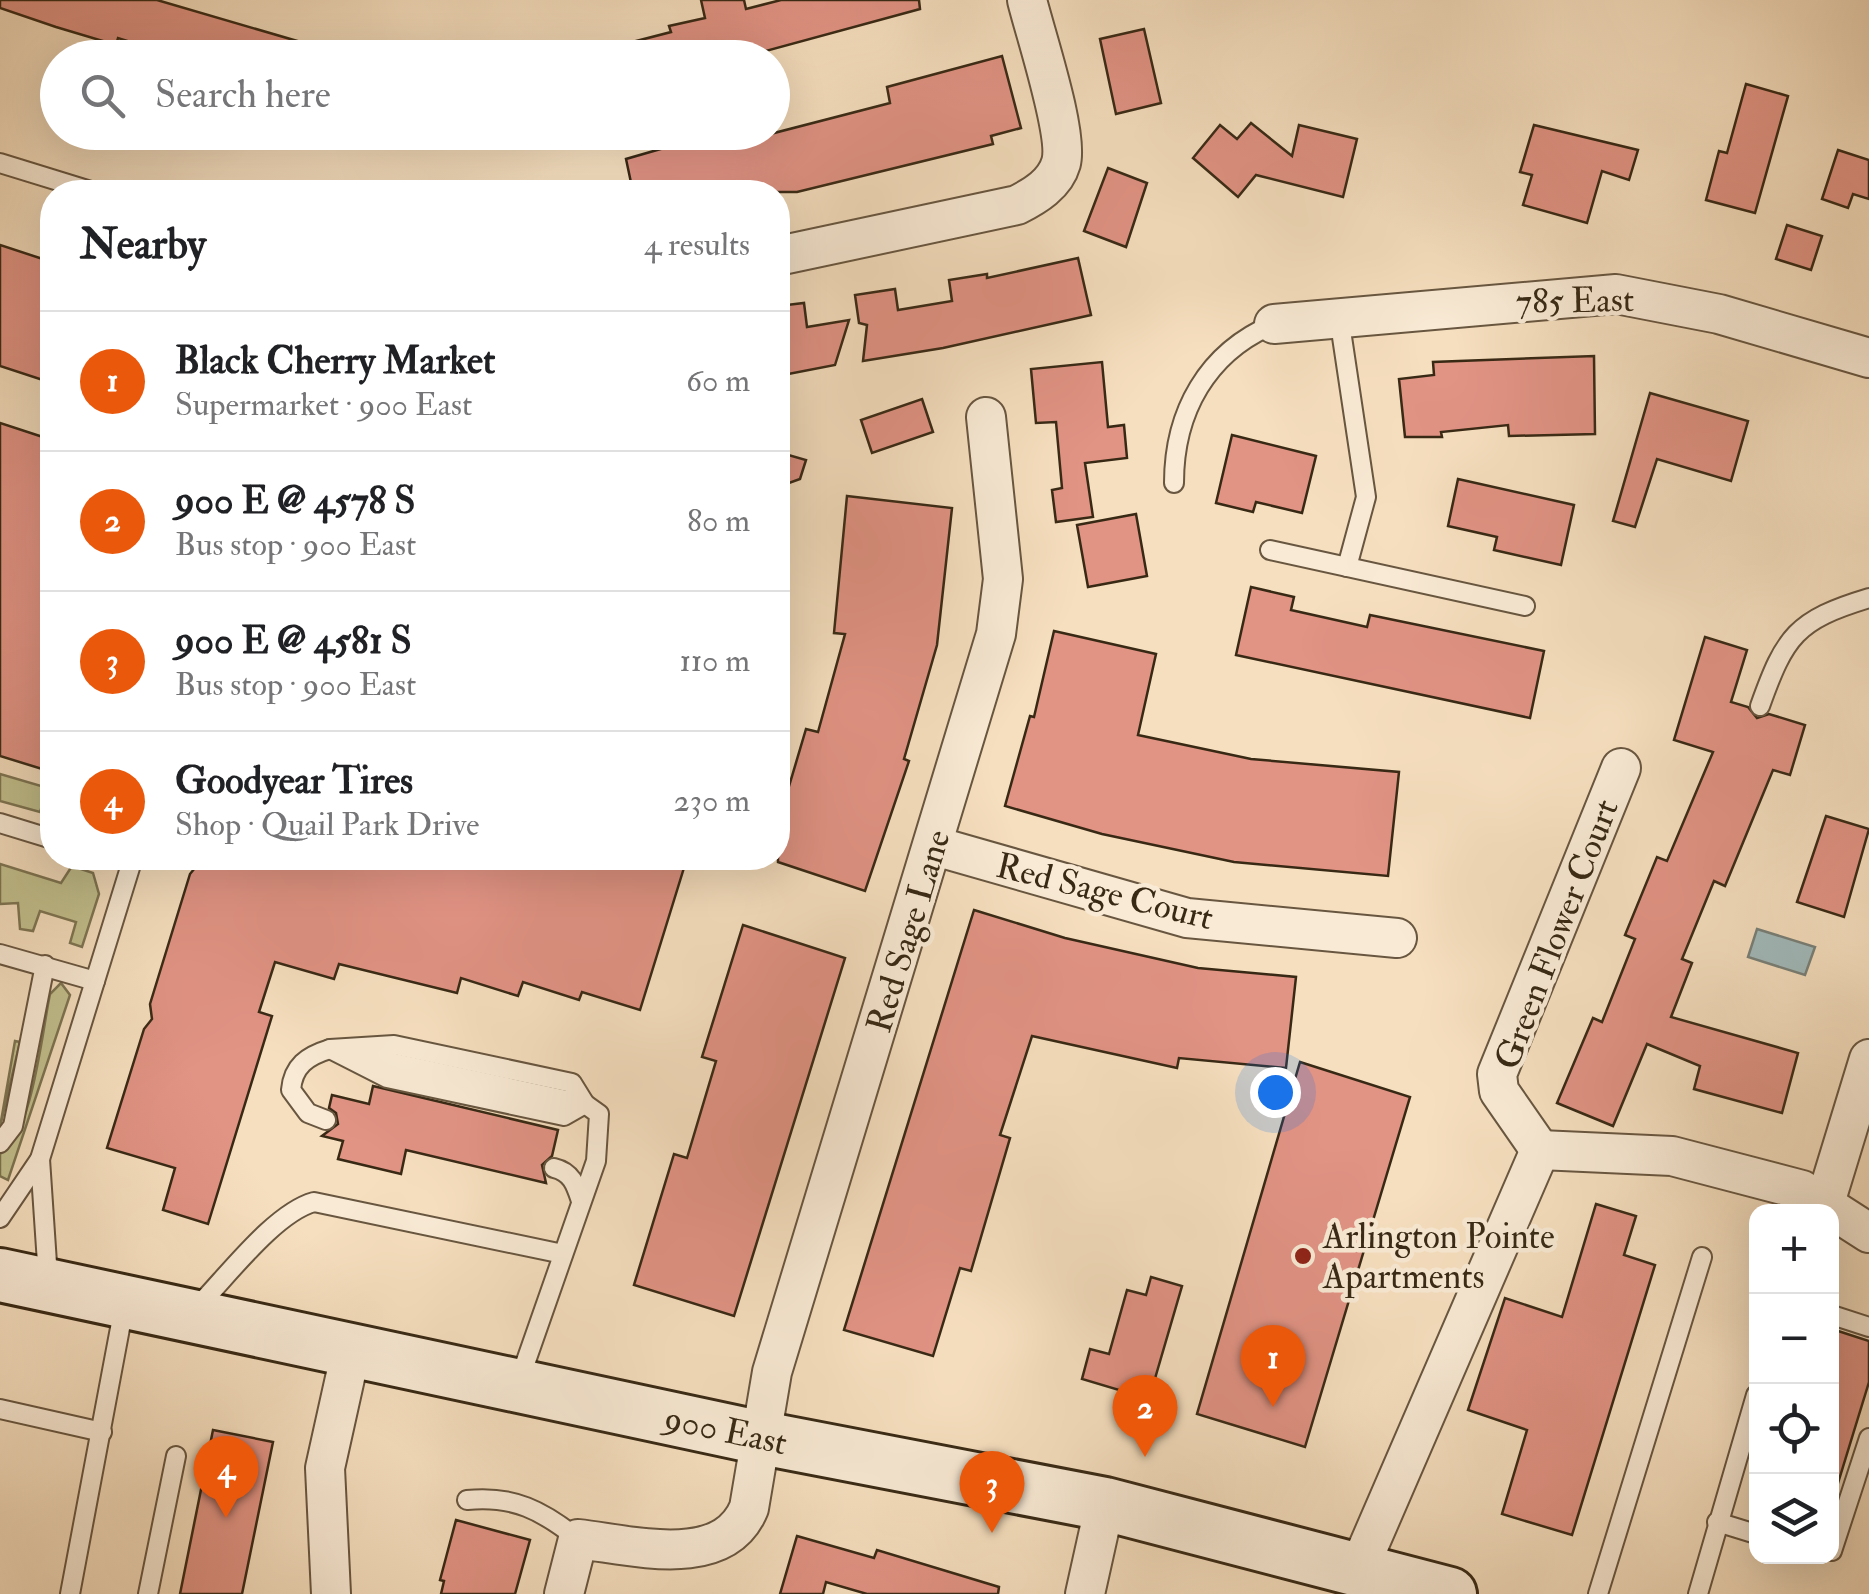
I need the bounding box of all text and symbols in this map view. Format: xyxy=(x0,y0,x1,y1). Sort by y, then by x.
search box xyxy=(40,40,790,150)
icon: search xyxy=(75,68,130,123)
text: Search here xyxy=(155,71,331,119)
text: Nearby xyxy=(80,219,206,271)
text: 4 results xyxy=(644,225,750,265)
street label: 785 East xyxy=(1516,278,1634,324)
text: Black Cherry Market xyxy=(175,337,495,385)
text: 1 xyxy=(107,361,118,401)
text: 60 m xyxy=(686,361,750,401)
text: Supermarket · 900 East xyxy=(175,385,472,425)
text: 900 E @ 4578 S xyxy=(175,477,415,525)
text: 2 xyxy=(104,501,121,541)
text: 80 m xyxy=(687,501,750,541)
text: Bus stop · 900 East xyxy=(175,525,416,565)
text: 900 E @ 4581 S xyxy=(175,617,412,665)
text: 3 xyxy=(106,641,119,681)
text: 110 m xyxy=(679,641,750,681)
text: Bus stop · 900 East xyxy=(175,665,416,705)
text: Goodyear Tires xyxy=(175,757,413,805)
text: 4 xyxy=(104,781,121,821)
text: 230 m xyxy=(674,781,750,821)
street label: Green Flower Court xyxy=(1485,793,1629,1076)
text: Shop · Quail Park Drive xyxy=(175,805,479,845)
street label: Red Sage Lane xyxy=(857,825,961,1038)
street label: Red Sage Court xyxy=(992,844,1218,940)
your location xyxy=(1250,1067,1301,1118)
map controls xyxy=(1749,1204,1839,1564)
button: + xyxy=(1749,1204,1839,1294)
place label: Arlington Pointe Apartments xyxy=(1322,1215,1555,1299)
marker: Arlington Pointe Apartments xyxy=(1292,1245,1314,1267)
button: − xyxy=(1749,1294,1839,1384)
pin: 1 xyxy=(1240,1324,1306,1407)
pin: 2 xyxy=(1112,1374,1178,1457)
button: locate xyxy=(1749,1384,1839,1474)
street label: 900 East xyxy=(658,1396,791,1465)
pin: 4 xyxy=(194,1436,258,1518)
pin: 3 xyxy=(960,1450,1024,1533)
button: layers xyxy=(1749,1474,1839,1564)

